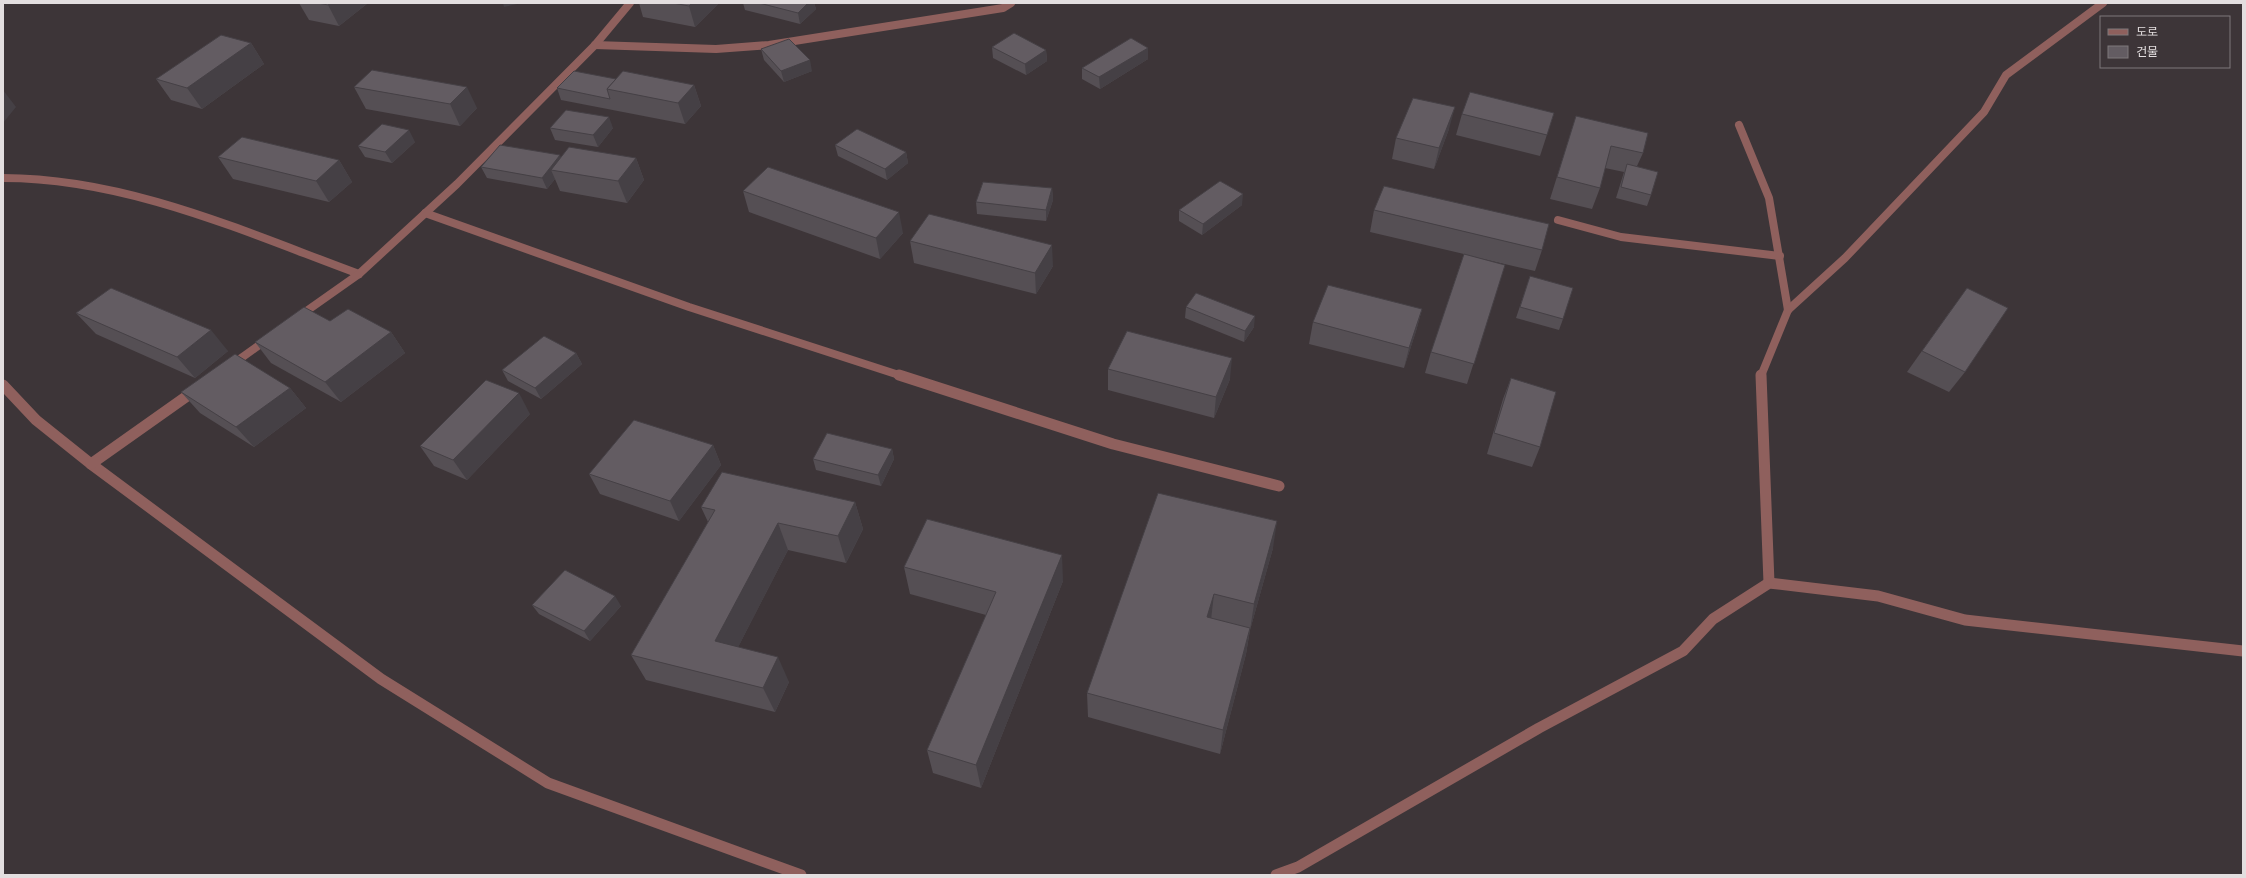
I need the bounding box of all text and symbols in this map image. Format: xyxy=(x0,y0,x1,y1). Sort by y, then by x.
legend xyxy=(2100,16,2230,68)
text: 도로 xyxy=(2136,22,2158,40)
text: 건물 xyxy=(2136,42,2158,60)

